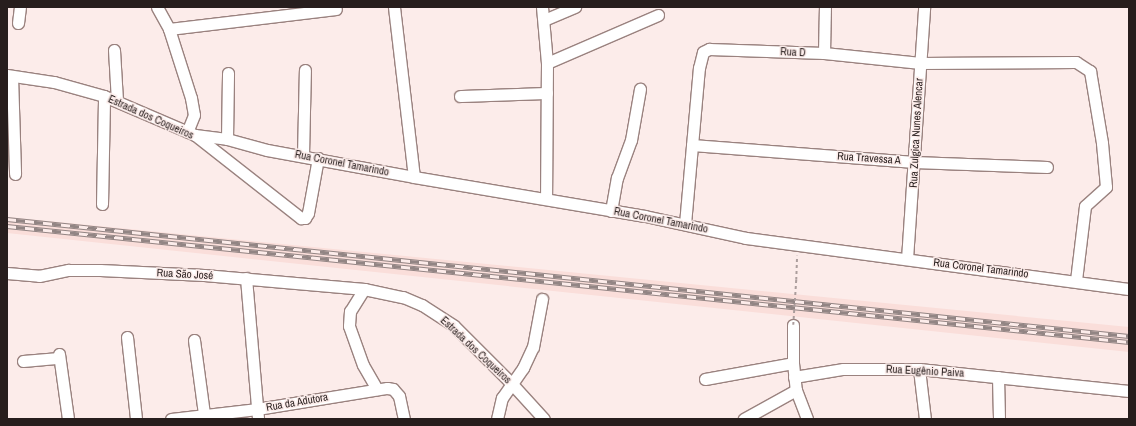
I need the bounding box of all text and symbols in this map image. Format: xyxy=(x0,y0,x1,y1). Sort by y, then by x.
street label: Rua D xyxy=(780,45,806,59)
street label: Rua Zulgica Nunes Alencar xyxy=(907,78,925,188)
street label: Estrada dos Coqueiros xyxy=(106,92,196,142)
street label: Rua Coronel Tamarindo xyxy=(294,147,390,179)
street label: Rua Travessa A xyxy=(836,149,902,167)
street label: Rua Coronel Tamarindo xyxy=(613,204,709,236)
street label: Rua Coronel Tamarindo xyxy=(933,256,1029,280)
street label: Rua São José xyxy=(156,266,214,282)
street label: Estrada dos Coqueiros xyxy=(438,314,514,386)
street label: Rua Eugênio Paiva xyxy=(886,362,964,380)
street label: Rua da Adutora xyxy=(265,390,329,414)

